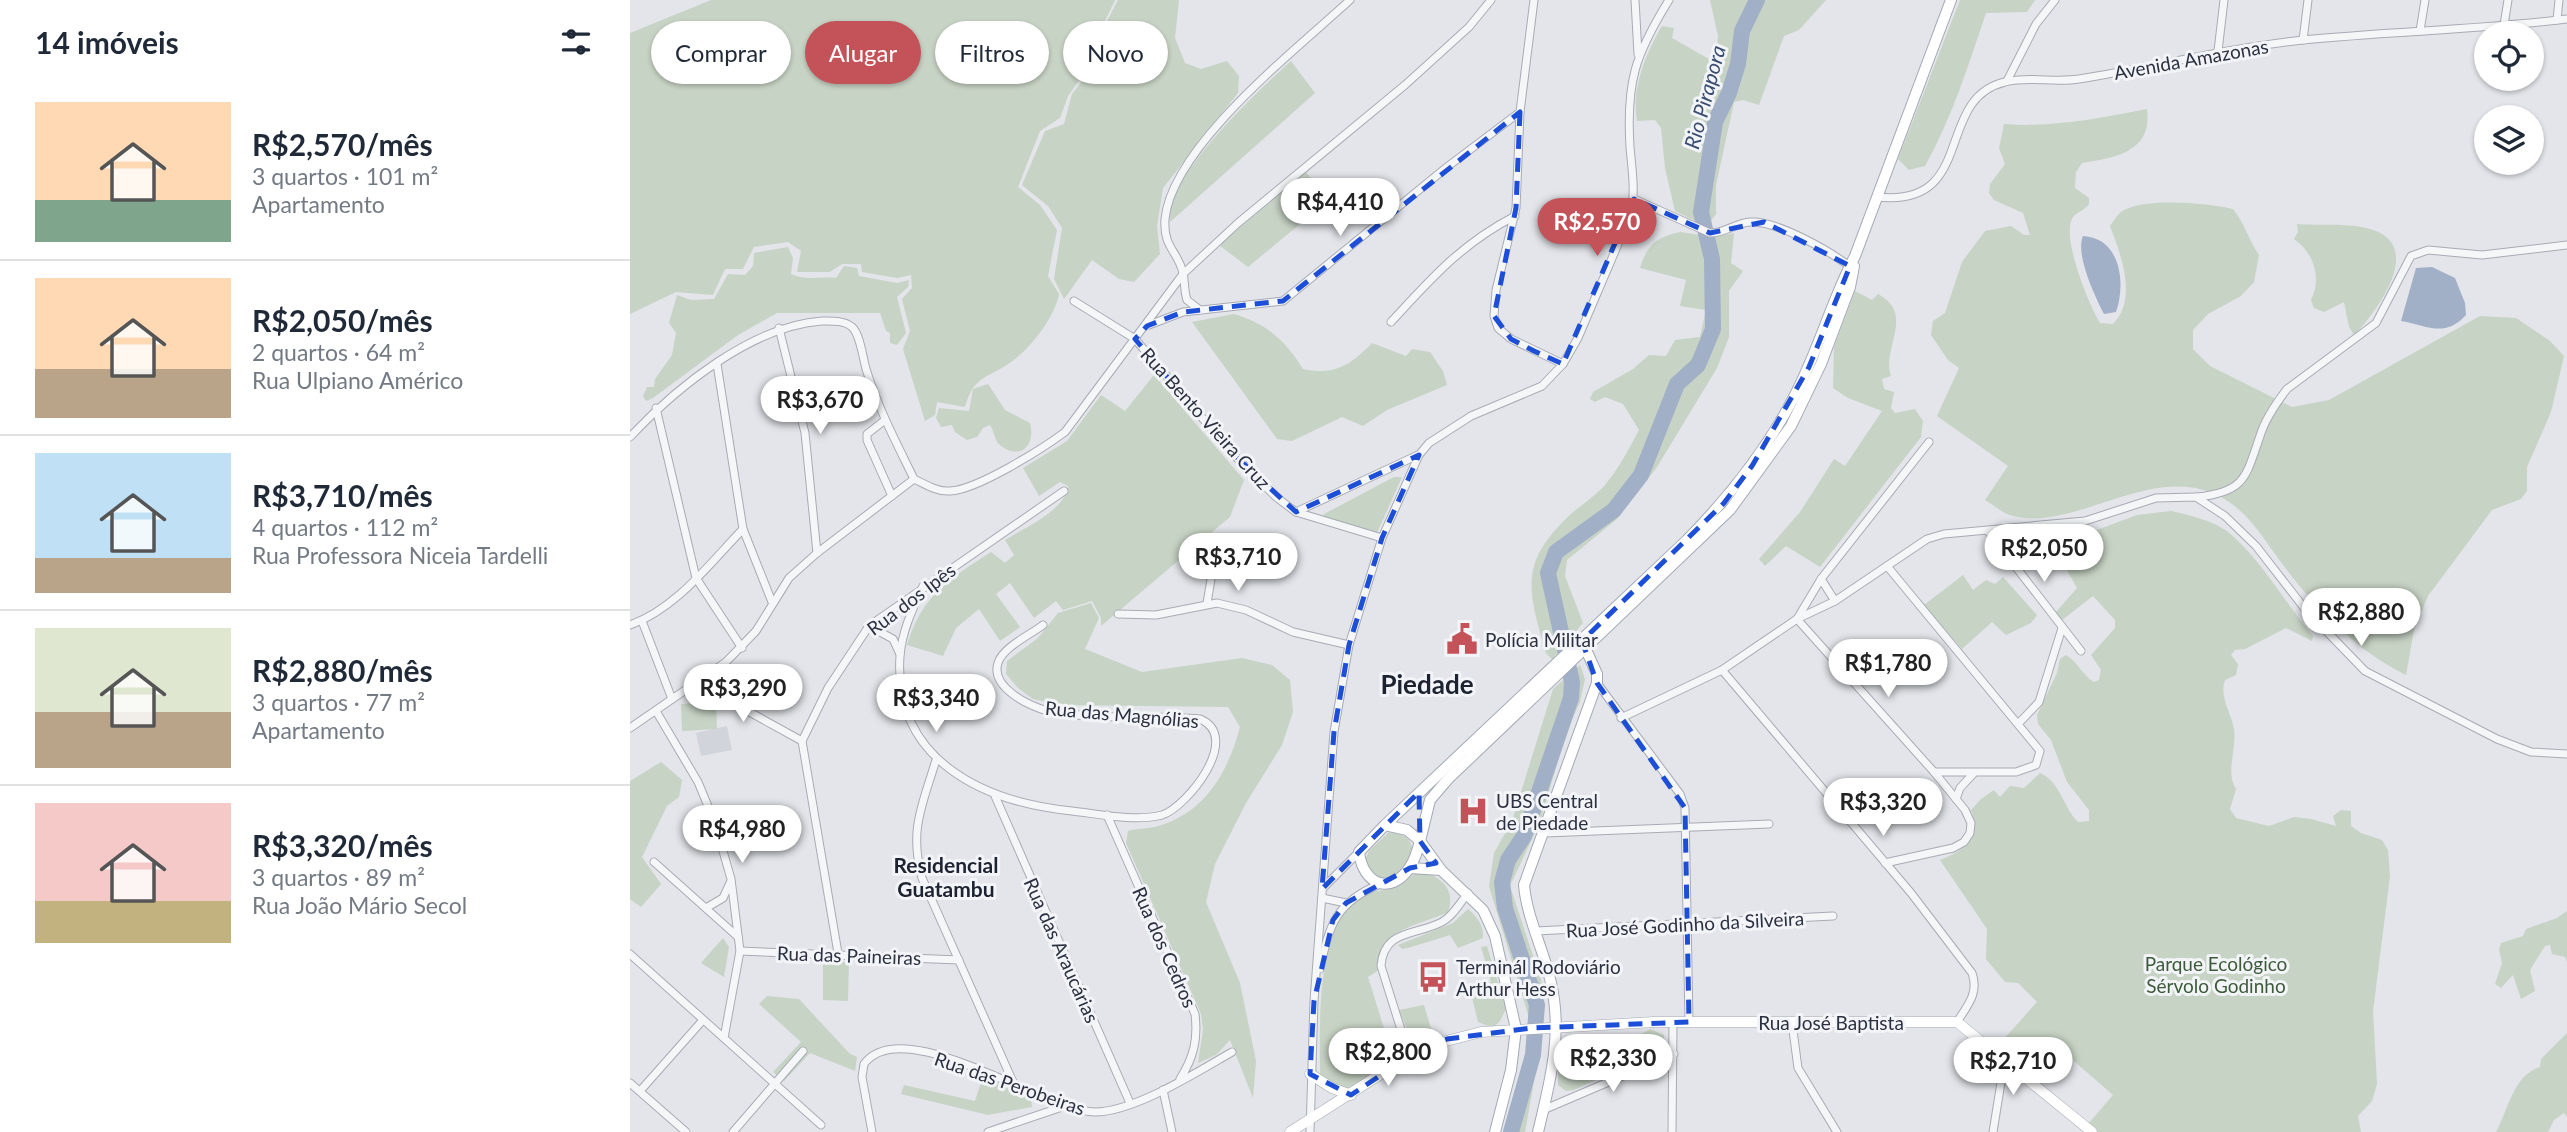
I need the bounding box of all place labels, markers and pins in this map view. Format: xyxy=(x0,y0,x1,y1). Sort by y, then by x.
pin: R$4,410 xyxy=(1275,178,1405,238)
pin: R$2,570 xyxy=(1532,198,1662,258)
pin: R$3,670 xyxy=(755,376,885,436)
pin: R$2,050 xyxy=(1979,524,2109,584)
pin: R$3,710 xyxy=(1173,534,1303,593)
pin: R$2,880 xyxy=(2296,588,2426,648)
public building icon: Polícia Militar xyxy=(1445,622,1479,656)
place label: Polícia Militar xyxy=(1485,628,1598,651)
pin: R$1,780 xyxy=(1823,640,1953,699)
pin: R$3,290 xyxy=(678,664,808,724)
pin: R$3,340 xyxy=(871,674,1001,734)
pin: R$3,320 xyxy=(1818,778,1948,838)
place label: UBS Central de Piedade xyxy=(1496,789,1598,834)
hospital icon: UBS Central de Piedade xyxy=(1456,794,1490,828)
pin: R$4,980 xyxy=(677,806,807,865)
place label: Terminál Rodoviário Arthur Hess xyxy=(1456,955,1621,1000)
bus stop icon: Terminál Rodoviário Arthur Hess xyxy=(1416,960,1450,994)
pin: R$2,800 xyxy=(1323,1028,1453,1088)
pin: R$2,330 xyxy=(1548,1034,1678,1094)
pin: R$2,710 xyxy=(1948,1038,2078,1097)

